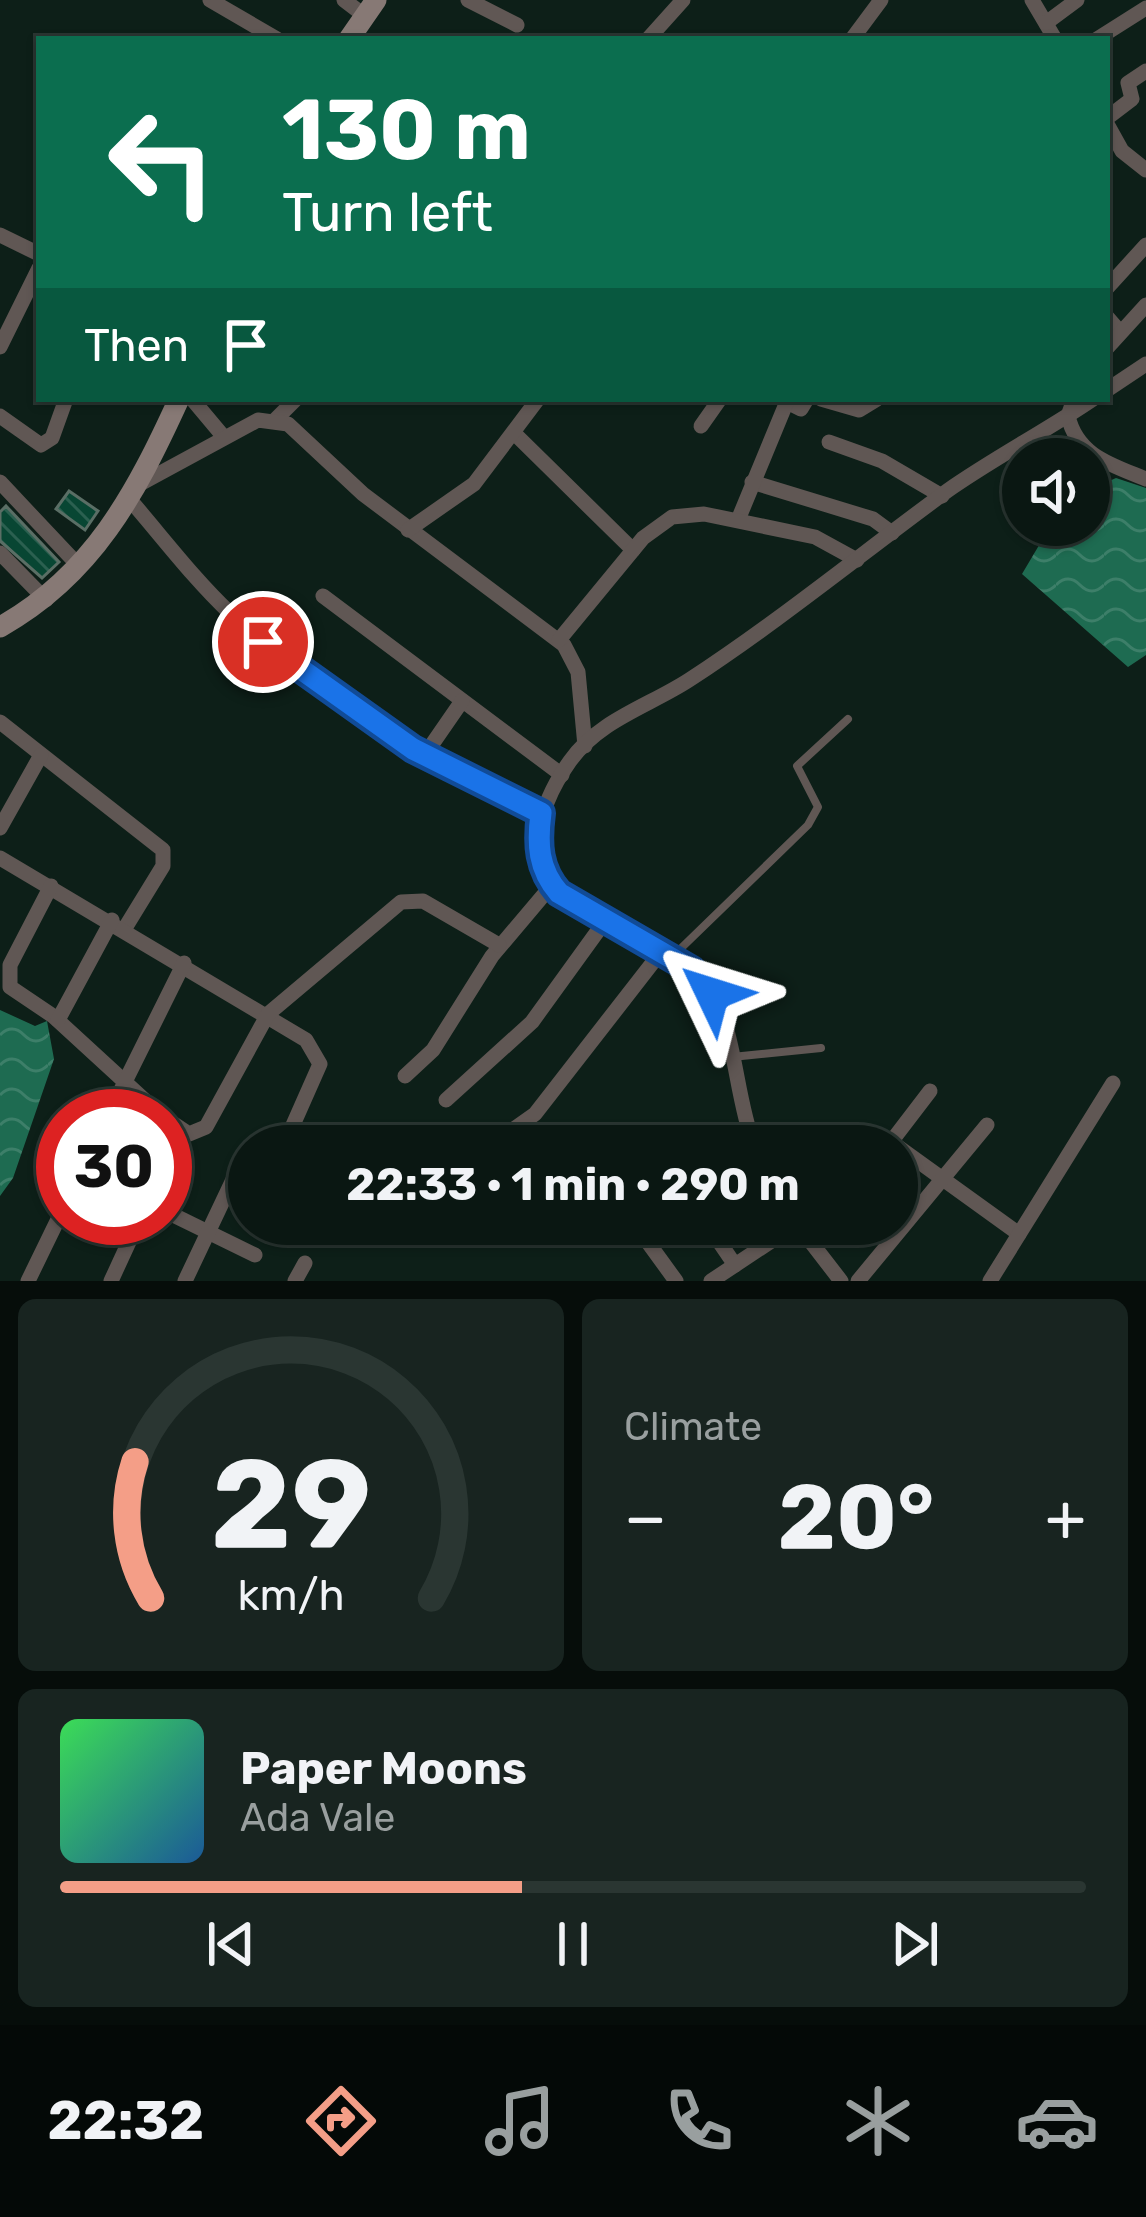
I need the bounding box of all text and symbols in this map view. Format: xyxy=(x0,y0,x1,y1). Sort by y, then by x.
text: 130 m xyxy=(282,80,531,180)
icon: left xyxy=(84,84,240,240)
text: Turn left xyxy=(282,181,493,245)
icon: arrive xyxy=(213,312,279,378)
text: Then xyxy=(84,319,189,372)
map controls xyxy=(1002,438,1110,546)
button: sound xyxy=(1002,438,1110,546)
pin xyxy=(212,591,314,693)
icon: arrive xyxy=(230,609,296,675)
position arrow xyxy=(649,931,775,1057)
speed limit sign: 30 xyxy=(36,1089,192,1245)
text: 22:33 · 1 min · 290 m xyxy=(346,1158,800,1211)
text: Climate xyxy=(624,1404,762,1450)
text: 29 xyxy=(210,1430,372,1578)
text: 20° xyxy=(778,1464,934,1571)
text: − xyxy=(624,1478,667,1557)
text: + xyxy=(1045,1478,1086,1557)
text: km/h xyxy=(237,1570,345,1621)
text: Paper Moons xyxy=(240,1742,527,1795)
text: Ada Vale xyxy=(240,1795,395,1841)
icon: previous xyxy=(198,1911,264,1977)
icon: pause xyxy=(540,1911,606,1977)
icon: next xyxy=(882,1911,948,1977)
icon: directions xyxy=(299,2079,383,2163)
icon: music xyxy=(478,2079,562,2163)
icon: phone xyxy=(657,2079,741,2163)
icon: climate xyxy=(836,2079,920,2163)
icon: car xyxy=(1015,2079,1099,2163)
text: 22:32 xyxy=(47,2089,204,2153)

